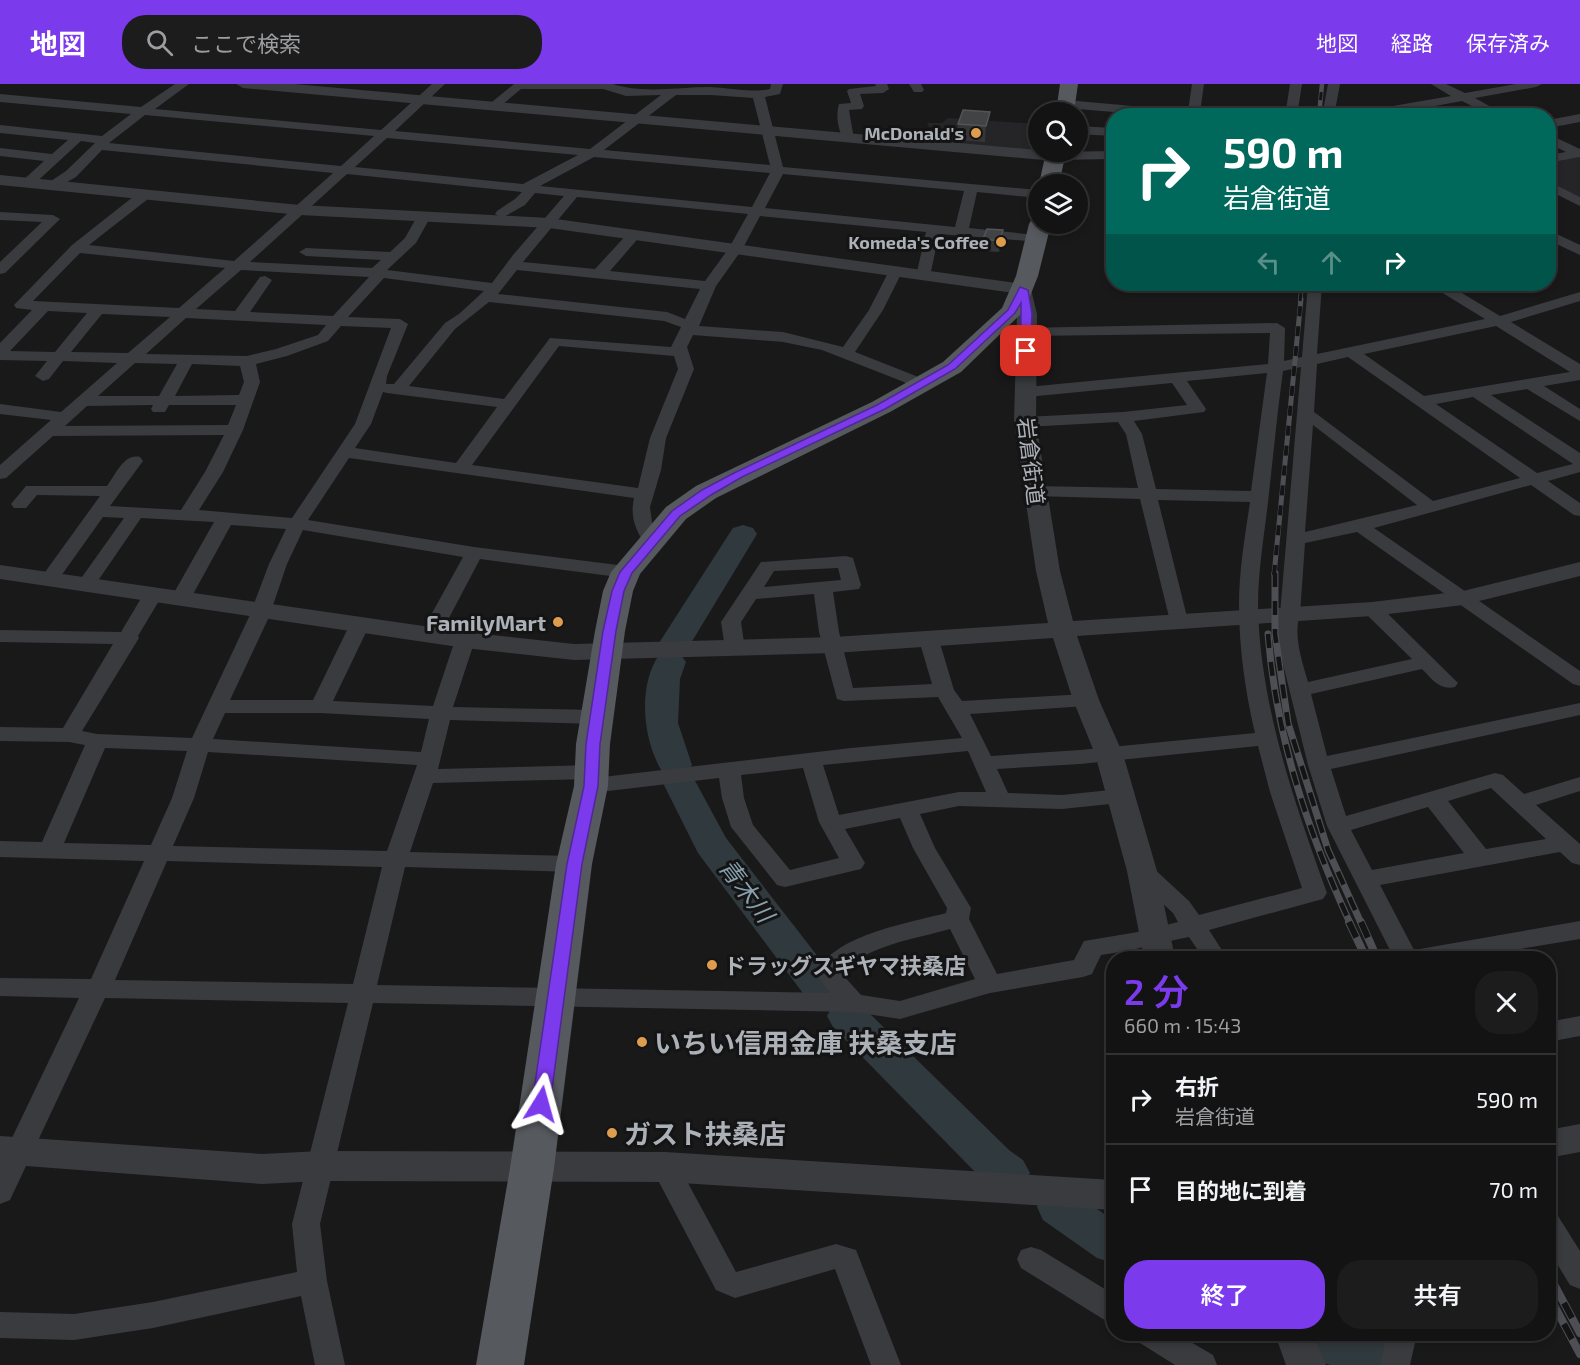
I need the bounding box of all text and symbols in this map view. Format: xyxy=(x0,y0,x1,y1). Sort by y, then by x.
search box xyxy=(122,15,542,69)
text: 地図 xyxy=(30,26,86,60)
icon: search xyxy=(143,26,176,59)
text: ここで検索 xyxy=(191,30,301,56)
text: 地図 xyxy=(1316,30,1358,55)
text: 経路 xyxy=(1391,30,1433,55)
text: 保存済み xyxy=(1466,30,1550,55)
map controls xyxy=(1028,102,1088,234)
button: search xyxy=(1028,102,1088,162)
place label: McDonald's xyxy=(864,122,964,144)
marker: McDonald's xyxy=(969,126,983,140)
text: 590 m xyxy=(1223,126,1344,176)
icon: right xyxy=(1124,132,1202,210)
button: layers xyxy=(1028,174,1088,234)
text: 岩倉街道 xyxy=(1223,181,1331,213)
place label: Komeda's Coffee xyxy=(848,231,989,253)
marker: Komeda's Coffee xyxy=(994,235,1008,249)
icon: left xyxy=(1252,246,1285,279)
icon: ahead xyxy=(1315,246,1348,279)
icon: right xyxy=(1378,246,1411,279)
pin xyxy=(1000,325,1051,376)
icon: arrive xyxy=(1009,334,1042,367)
street label: 岩倉街道 xyxy=(1014,416,1050,506)
place label: FamilyMart xyxy=(426,609,546,636)
marker: FamilyMart xyxy=(551,615,565,629)
water label: 青木川 xyxy=(714,853,782,930)
place label: ドラッグスギヤマ扶桑店 xyxy=(724,952,966,978)
marker: ドラッグスギヤマ扶桑店 xyxy=(705,958,719,972)
text: 2 分 xyxy=(1124,969,1189,1012)
button: close xyxy=(1475,971,1538,1034)
text: 660 m · 15:43 xyxy=(1124,1013,1241,1037)
place label: いちい信用金庫 扶桑支店 xyxy=(654,1026,957,1058)
marker: いちい信用金庫 扶桑支店 xyxy=(635,1035,649,1049)
position arrow xyxy=(509,1072,573,1136)
text: 右折 xyxy=(1175,1073,1219,1099)
icon: right xyxy=(1124,1083,1157,1116)
text: 590 m xyxy=(1476,1086,1538,1112)
text: 岩倉街道 xyxy=(1175,1104,1255,1128)
place label: ガスト扶桑店 xyxy=(624,1117,786,1149)
marker: ガスト扶桑店 xyxy=(605,1126,619,1140)
icon: arrive xyxy=(1124,1173,1157,1206)
text: 70 m xyxy=(1489,1176,1538,1202)
text: 目的地に到着 xyxy=(1175,1177,1307,1203)
button: 終了 xyxy=(1124,1260,1325,1329)
button: 共有 xyxy=(1337,1260,1538,1329)

